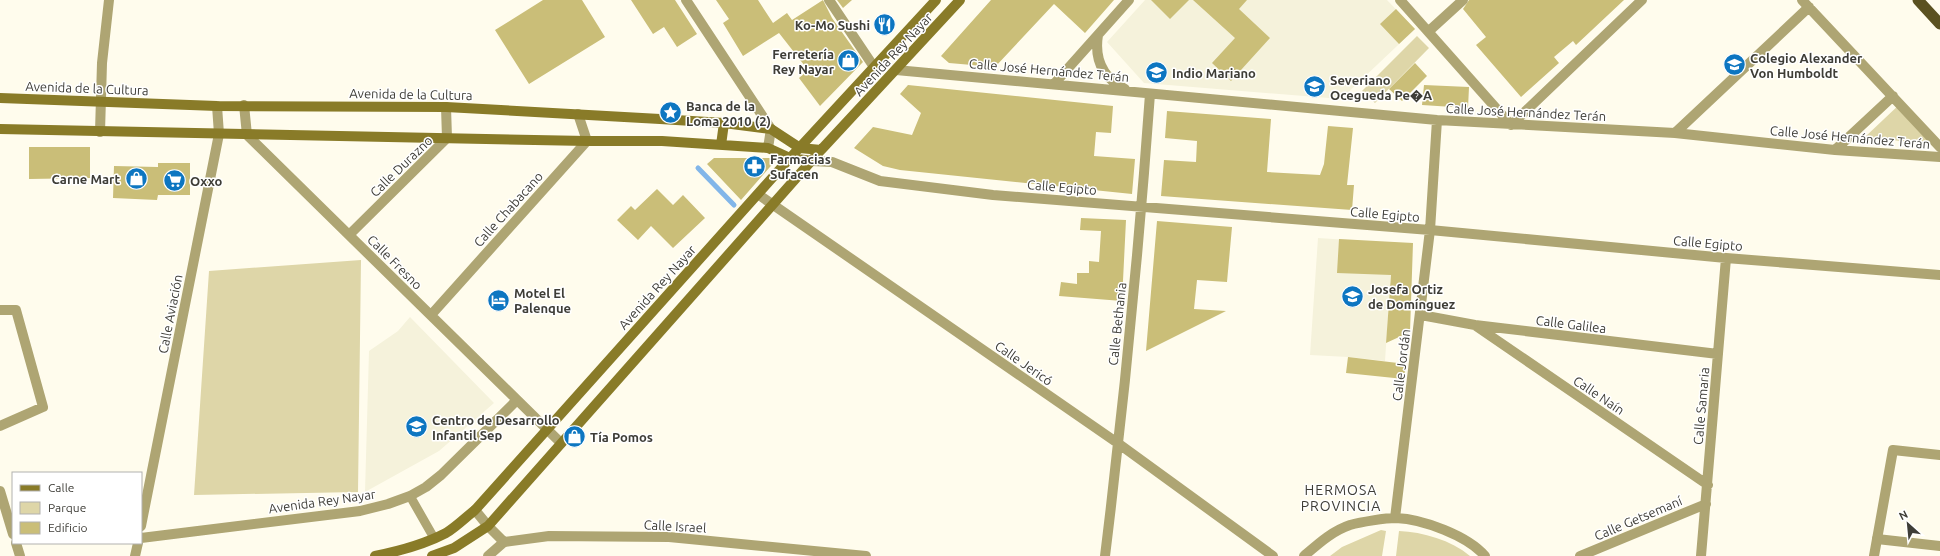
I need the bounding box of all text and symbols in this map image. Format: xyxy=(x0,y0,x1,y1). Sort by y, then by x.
street label: Avenida Rey Nayar xyxy=(851,10,935,98)
restaurant icon: Ko-Mo Sushi xyxy=(872,12,898,38)
place label: Ko-Mo Sushi xyxy=(795,18,870,32)
place label: Ferretería Rey Nayar xyxy=(772,47,835,76)
shop icon: Ferretería Rey Nayar xyxy=(836,48,862,74)
place label: Colegio Alexander Von Humboldt xyxy=(1750,51,1863,80)
school or university icon: Colegio Alexander Von Humboldt xyxy=(1722,52,1748,78)
street label: Calle José Hernández Terán xyxy=(968,56,1130,84)
school or university icon: Indio Mariano xyxy=(1144,60,1170,86)
place label: Indio Mariano xyxy=(1172,66,1256,80)
place label: Severiano Ocegueda Pe�A xyxy=(1330,73,1433,103)
school or university icon: Severiano Ocegueda Pe�A xyxy=(1301,74,1327,100)
street label: Avenida de la Cultura xyxy=(25,79,149,97)
street label: Avenida de la Cultura xyxy=(349,86,473,102)
place label: Banca de la Loma 2010 (2) xyxy=(686,99,771,129)
place icon: Banca de la Loma 2010 (2) xyxy=(657,100,683,126)
street label: Calle José Hernández Terán xyxy=(1445,101,1607,123)
street label: Calle José Hernández Terán xyxy=(1769,123,1931,151)
street label: Calle Durazno xyxy=(367,133,435,199)
place label: Farmacias Sufacen xyxy=(770,152,831,181)
pharmacy icon: Farmacias Sufacen xyxy=(742,153,768,179)
shop icon: Carne Mart xyxy=(123,166,149,192)
supermarket icon: Oxxo xyxy=(161,168,187,194)
street label: Calle Chabacano xyxy=(471,169,545,249)
place label: Carne Mart xyxy=(51,172,120,186)
place label: Oxxo xyxy=(190,174,222,188)
street label: Calle Egipto xyxy=(1027,177,1097,197)
street label: Calle Egipto xyxy=(1350,204,1420,224)
street label: Calle Fresno xyxy=(365,232,425,292)
street label: Calle Egipto xyxy=(1673,233,1743,253)
street label: Avenida Rey Nayar xyxy=(616,242,698,332)
street label: Calle Aviación xyxy=(155,273,185,355)
street label: Calle Bethania xyxy=(1106,282,1128,366)
place label: Josefa Ortiz de Domínguez xyxy=(1368,282,1455,311)
school or university icon: Josefa Ortiz de Domínguez xyxy=(1339,283,1365,309)
place label: Motel El Palenque xyxy=(514,286,571,315)
hotel icon: Motel El Palenque xyxy=(486,287,512,313)
street label: Calle Galilea xyxy=(1535,313,1607,335)
street label: Calle Jordán xyxy=(1390,328,1412,402)
street label: Calle Jericó xyxy=(993,338,1055,388)
street label: Calle Samaria xyxy=(1691,367,1711,445)
street label: Calle Naín xyxy=(1571,373,1627,417)
place label: Centro de Desarrollo Infantil Sep xyxy=(432,413,560,442)
school or university icon: Centro de Desarrollo Infantil Sep xyxy=(404,414,430,440)
shop icon: Tía Pomos xyxy=(562,424,588,450)
place label: Tía Pomos xyxy=(590,430,653,444)
legend xyxy=(12,472,142,544)
text: Calle xyxy=(48,481,74,494)
district label: HERMOSA PROVINCIA xyxy=(1301,482,1381,514)
street label: Avenida Rey Nayar xyxy=(268,487,376,515)
street label: Calle Getsemaní xyxy=(1592,493,1685,543)
text: Parque xyxy=(48,501,86,514)
north arrow xyxy=(1888,504,1928,544)
text: N xyxy=(1897,508,1910,522)
street label: Calle Israel xyxy=(643,517,707,535)
text: Edificio xyxy=(48,521,88,534)

